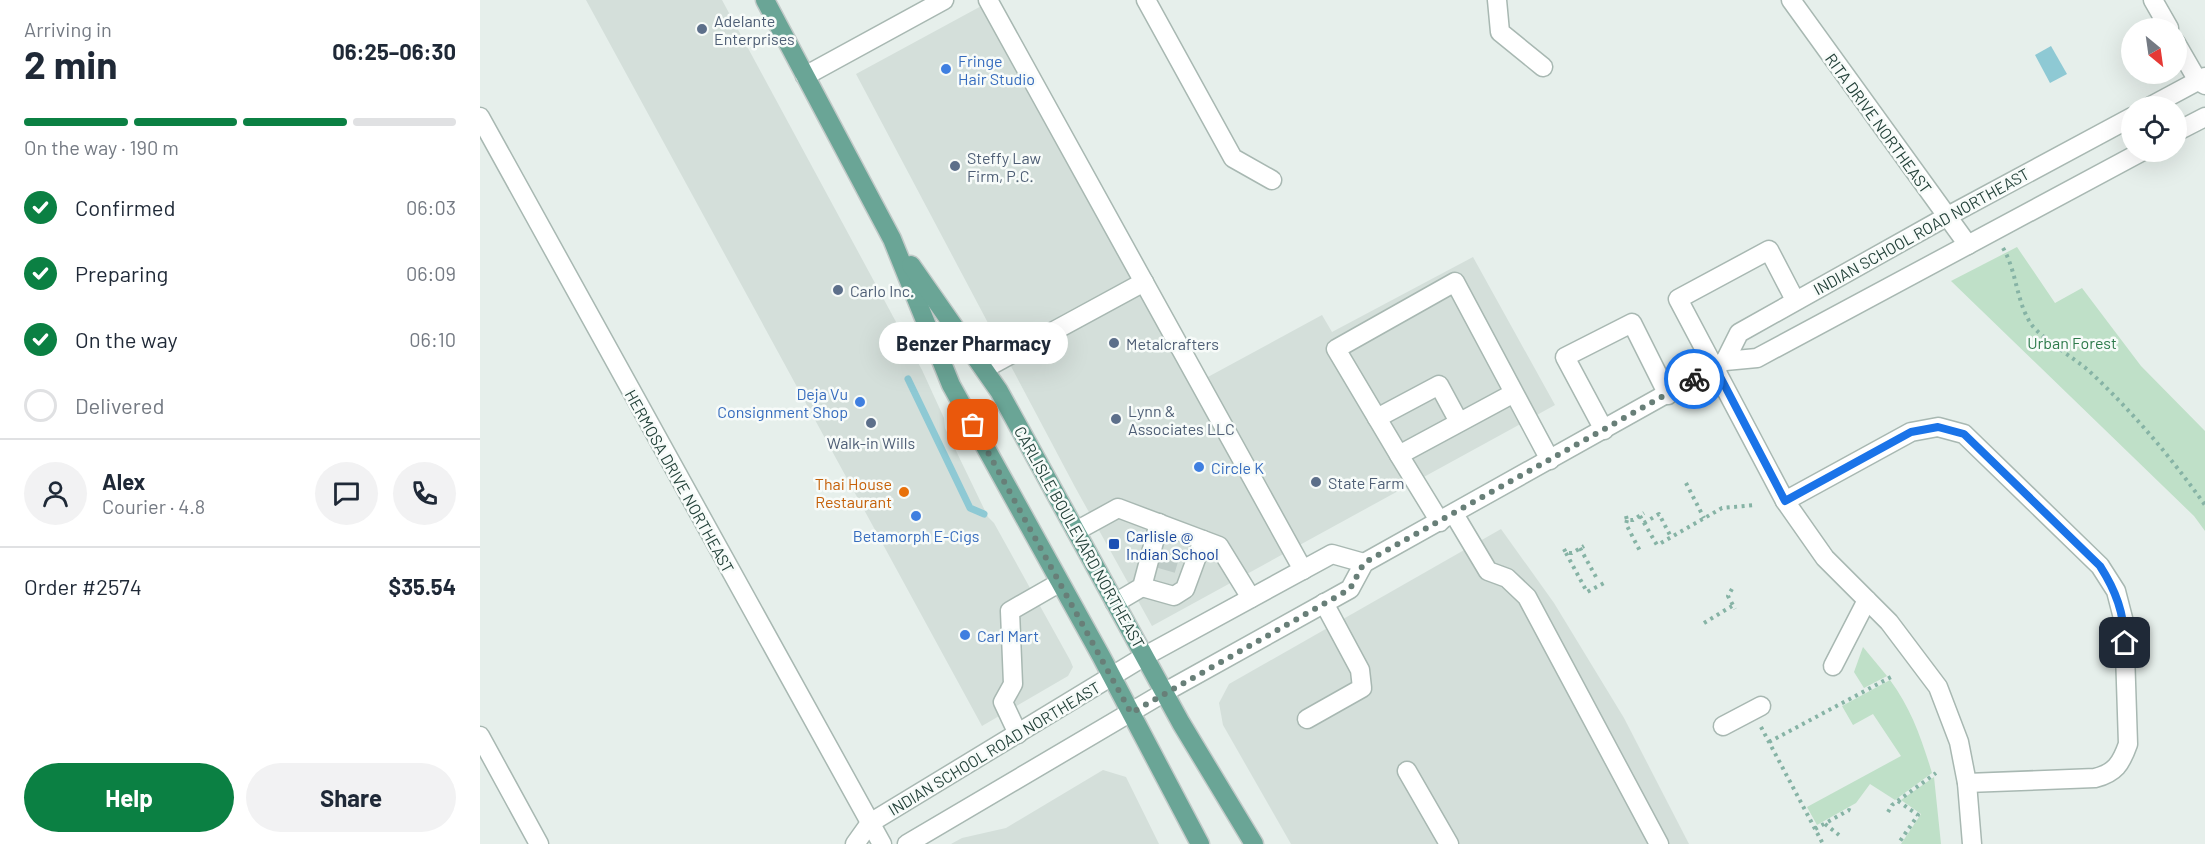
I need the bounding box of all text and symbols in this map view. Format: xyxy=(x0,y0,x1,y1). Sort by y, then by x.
place label: Adelante Enterprises xyxy=(714,11,795,48)
text: Arriving in xyxy=(24,17,112,41)
north arrow xyxy=(2121,18,2187,84)
map controls xyxy=(2121,18,2187,162)
marker: Adelante Enterprises xyxy=(695,22,709,36)
text: 06:25–06:30 xyxy=(332,38,456,64)
text: 2 min xyxy=(24,40,117,87)
street label: RITA DRIVE NORTHEAST xyxy=(1822,49,1936,197)
place label: Fringe Hair Studio xyxy=(958,51,1035,88)
marker: Fringe Hair Studio xyxy=(939,62,953,76)
button: locate xyxy=(2121,96,2187,162)
text: On the way · 190 m xyxy=(24,135,179,159)
place label: Steffy Law Firm, P.C. xyxy=(967,148,1041,185)
marker: Steffy Law Firm, P.C. xyxy=(948,159,962,173)
street label: INDIAN SCHOOL ROAD NORTHEAST xyxy=(1810,164,2032,298)
icon: check xyxy=(24,191,57,224)
text: Confirmed xyxy=(75,194,175,220)
text: 06:03 xyxy=(406,195,456,219)
icon: check xyxy=(24,257,57,290)
text: Preparing xyxy=(75,260,168,286)
text: 06:09 xyxy=(406,261,456,285)
place label: Carlo Inc. xyxy=(850,281,914,300)
marker: Carlo Inc. xyxy=(831,283,845,297)
icon: check xyxy=(24,323,57,356)
callout: Benzer Pharmacy xyxy=(878,323,1068,365)
text: On the way xyxy=(75,326,178,352)
text: 06:10 xyxy=(409,327,456,351)
text: Benzer Pharmacy xyxy=(896,331,1051,355)
park label: Urban Forest xyxy=(2027,333,2117,352)
place label: Metalcrafters xyxy=(1126,334,1219,353)
marker: Metalcrafters xyxy=(1107,336,1121,350)
courier xyxy=(1664,349,1724,409)
icon: bike xyxy=(1678,363,1711,396)
place label: Deja Vu Consignment Shop xyxy=(717,384,848,421)
street label: HERMOSA DRIVE NORTHEAST xyxy=(622,386,738,576)
text: Delivered xyxy=(75,392,164,418)
marker: Deja Vu Consignment Shop xyxy=(853,395,867,409)
pin xyxy=(947,399,998,450)
place label: Lynn & Associates LLC xyxy=(1128,401,1235,438)
icon: bag xyxy=(956,408,989,441)
marker: Lynn & Associates LLC xyxy=(1109,412,1123,426)
marker: Walk-in Wills xyxy=(864,416,878,430)
street label: CARLISLE BOULEVARD NORTHEAST xyxy=(1011,423,1149,651)
place label: Walk-in Wills xyxy=(827,433,915,452)
place label: Circle K xyxy=(1211,458,1264,477)
marker: Circle K xyxy=(1192,460,1206,474)
button: person xyxy=(24,462,87,525)
button: chat xyxy=(315,462,378,525)
button: phone xyxy=(393,462,456,525)
text: Alex xyxy=(102,468,145,494)
place label: State Farm xyxy=(1328,473,1404,492)
place label: Thai House Restaurant xyxy=(815,474,892,511)
marker: State Farm xyxy=(1309,475,1323,489)
marker: Thai House Restaurant xyxy=(897,485,911,499)
text: Courier · 4.8 xyxy=(102,494,205,518)
marker: Betamorph E-Cigs xyxy=(909,509,923,523)
place label: Betamorph E-Cigs xyxy=(853,526,979,545)
place label: Carlisle @ Indian School xyxy=(1126,526,1219,563)
marker: Carlisle @ Indian School xyxy=(1107,537,1121,551)
text: Order #2574 xyxy=(24,573,142,599)
text: $35.54 xyxy=(389,573,456,599)
pin xyxy=(2099,617,2150,668)
place label: Carl Mart xyxy=(977,626,1039,645)
icon: home xyxy=(2108,626,2141,659)
marker: Carl Mart xyxy=(958,628,972,642)
street label: INDIAN SCHOOL ROAD NORTHEAST xyxy=(885,677,1103,819)
button: Help xyxy=(24,763,234,832)
button: Share xyxy=(246,763,456,832)

